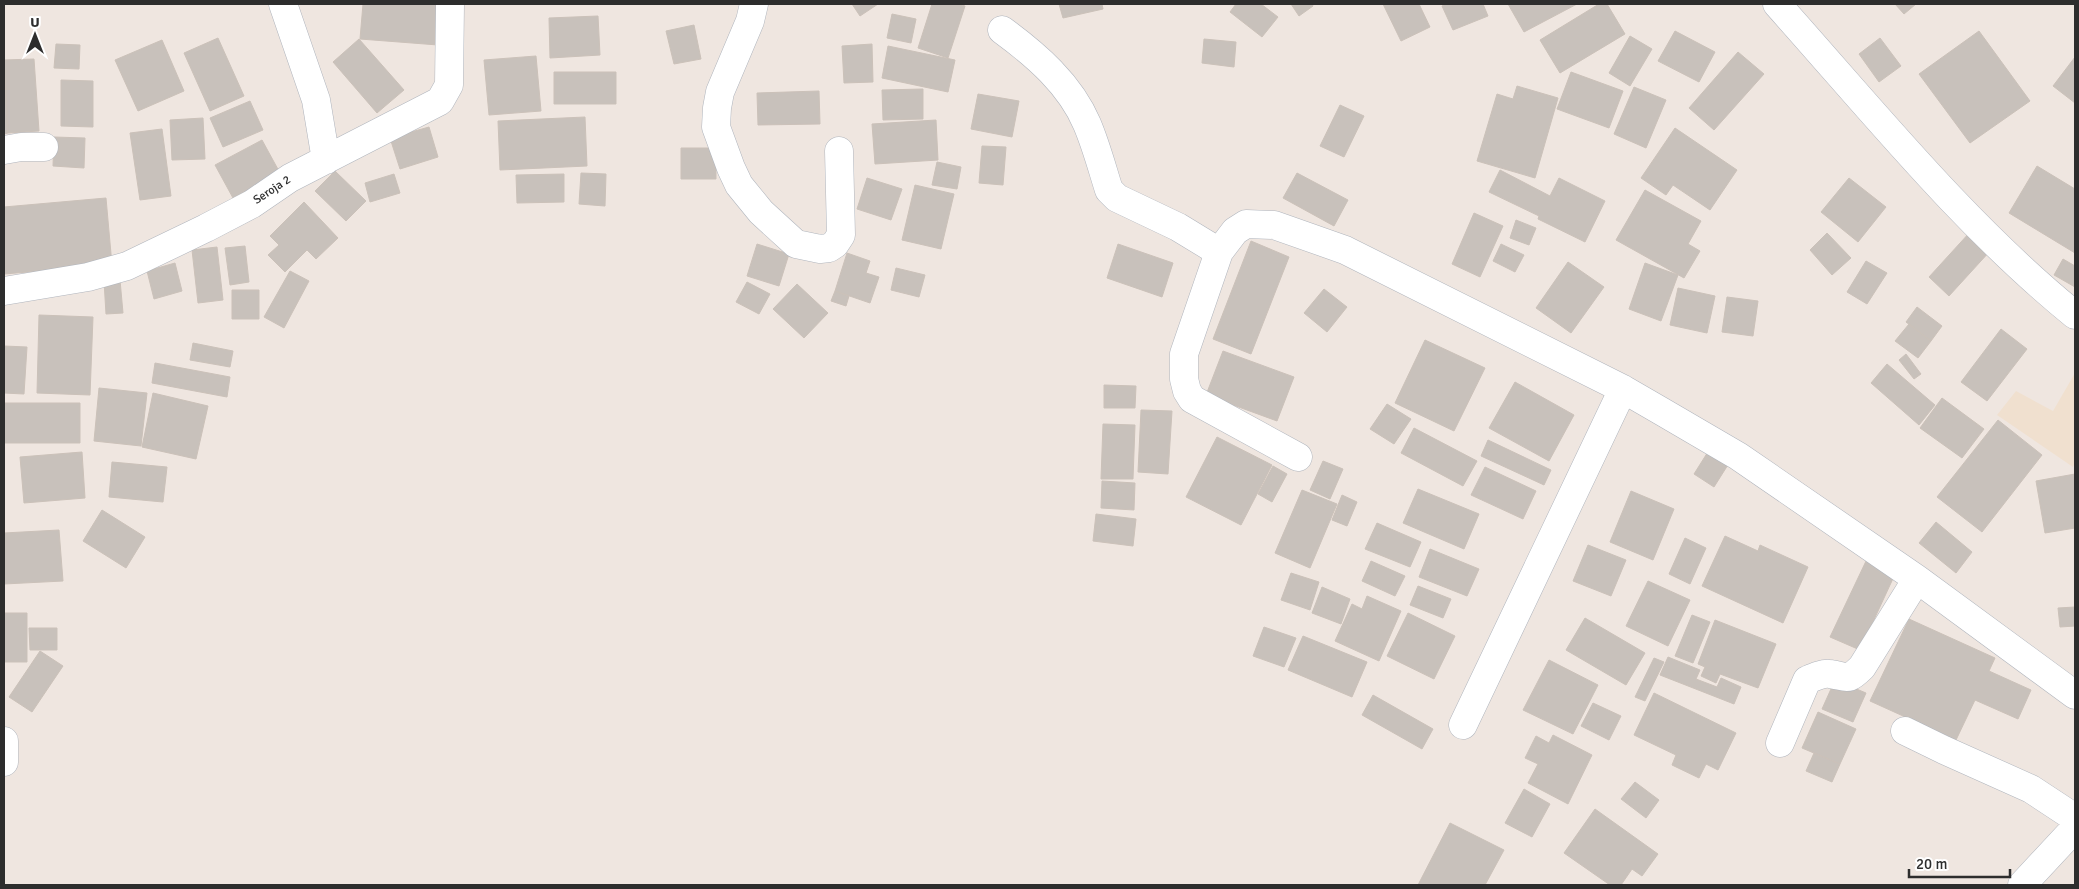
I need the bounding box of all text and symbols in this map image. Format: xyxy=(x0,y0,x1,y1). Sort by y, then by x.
north arrow xyxy=(10,10,60,60)
text: U xyxy=(30,14,40,31)
street label: Seroja 2 xyxy=(250,172,294,208)
scale bar xyxy=(1909,846,2010,878)
text: 20 m xyxy=(1916,855,1947,873)

